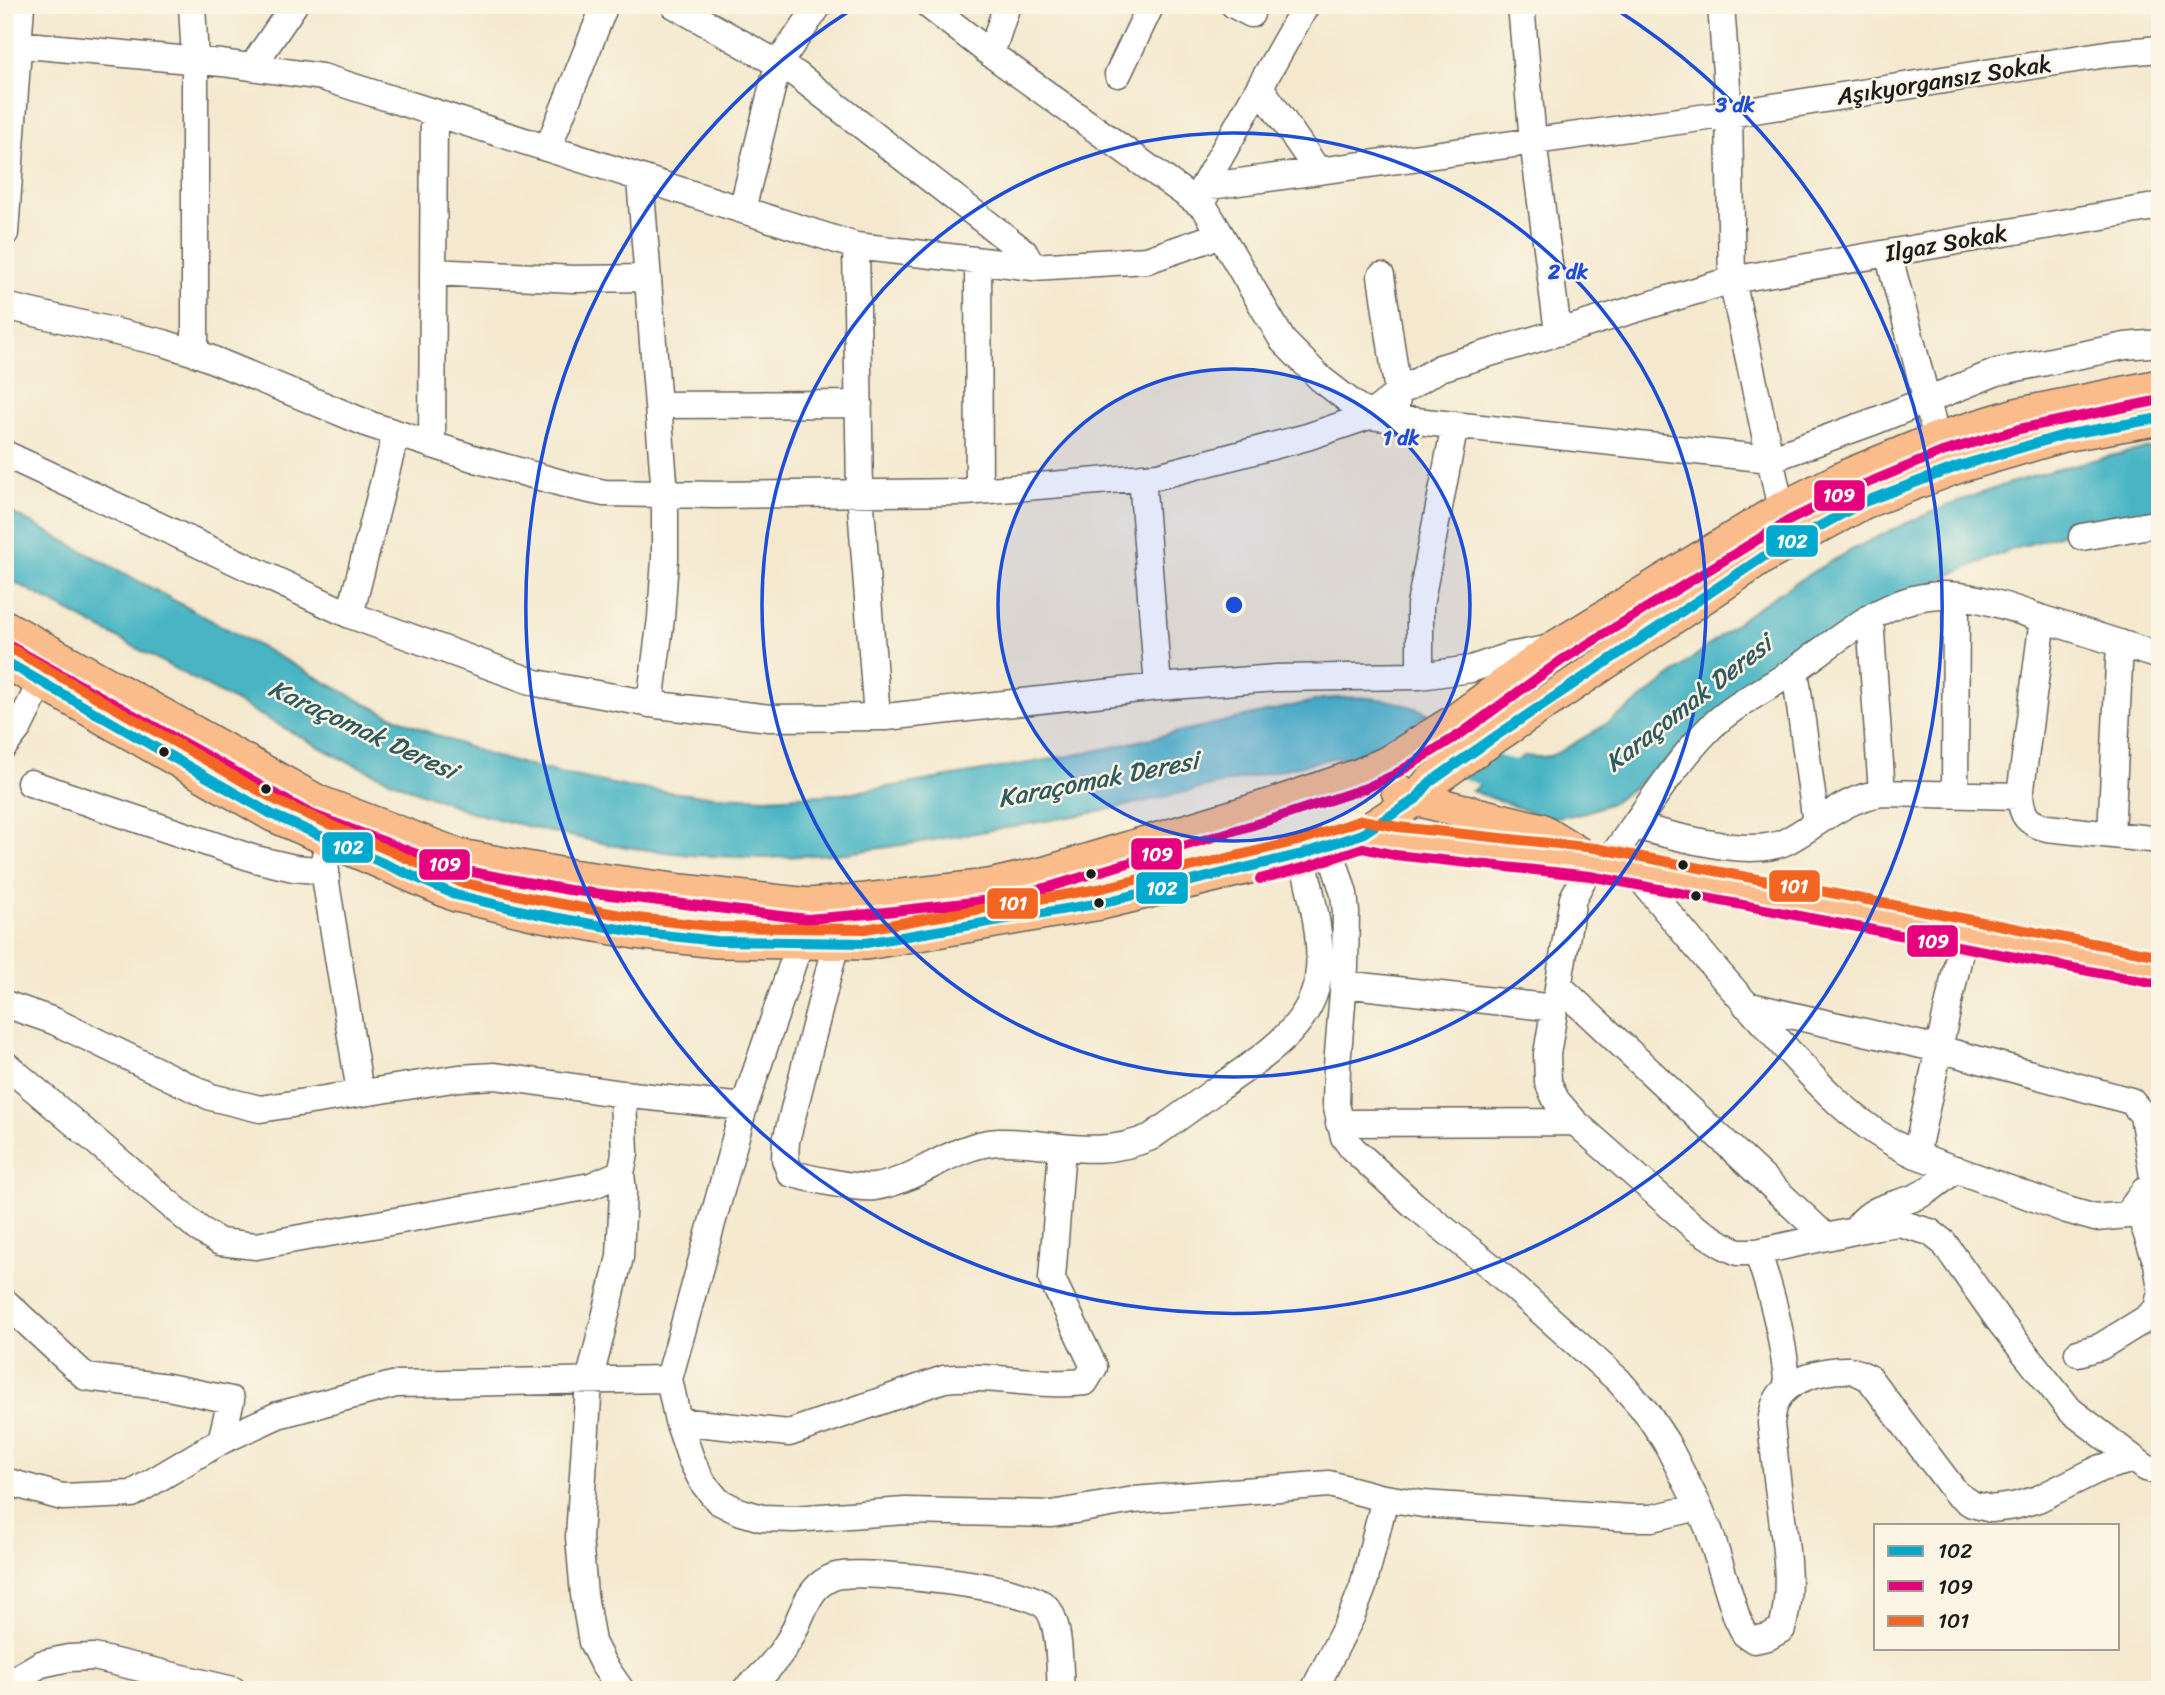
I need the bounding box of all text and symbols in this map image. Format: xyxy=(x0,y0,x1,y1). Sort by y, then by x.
street label: Aşıkyorgansız Sokak xyxy=(1833,42,2054,118)
text: 3 dk xyxy=(1714,86,1755,124)
street label: Ilgaz Sokak xyxy=(1881,212,2010,275)
text: 2 dk xyxy=(1547,253,1589,291)
text: 1 dk xyxy=(1383,419,1420,457)
line badge: 109 xyxy=(1813,479,1866,512)
text: 109 xyxy=(1823,479,1855,512)
line badge: 102 xyxy=(1765,524,1819,558)
text: 102 xyxy=(1776,525,1808,558)
centre of rings xyxy=(1222,593,1246,617)
water label: Karaçomak Deresi xyxy=(1594,619,1786,784)
water label: Karaçomak Deresi xyxy=(261,665,469,795)
water label: Karaçomak Deresi xyxy=(994,736,1207,821)
unlabelled marker xyxy=(157,745,171,759)
unlabelled marker xyxy=(259,782,273,796)
line badge: 102 xyxy=(321,831,374,864)
text: 102 xyxy=(332,831,364,864)
line badge: 109 xyxy=(1130,837,1183,871)
text: 109 xyxy=(1141,838,1173,871)
line badge: 109 xyxy=(418,848,471,881)
text: 109 xyxy=(429,848,461,881)
unlabelled marker xyxy=(1676,858,1690,872)
unlabelled marker xyxy=(1084,867,1098,881)
line badge: 101 xyxy=(1768,869,1821,903)
text: 101 xyxy=(1780,870,1808,903)
line badge: 102 xyxy=(1135,871,1189,905)
text: 102 xyxy=(1146,872,1178,905)
line badge: 101 xyxy=(986,887,1039,920)
text: 101 xyxy=(999,887,1027,920)
unlabelled marker xyxy=(1689,889,1703,903)
unlabelled marker xyxy=(1092,896,1106,910)
line badge: 109 xyxy=(1906,924,1959,958)
text: 109 xyxy=(1917,925,1949,958)
legend xyxy=(1874,1524,2120,1650)
text: 102 xyxy=(1938,1532,1972,1570)
text: 109 xyxy=(1938,1568,1973,1606)
text: 101 xyxy=(1938,1602,1969,1640)

